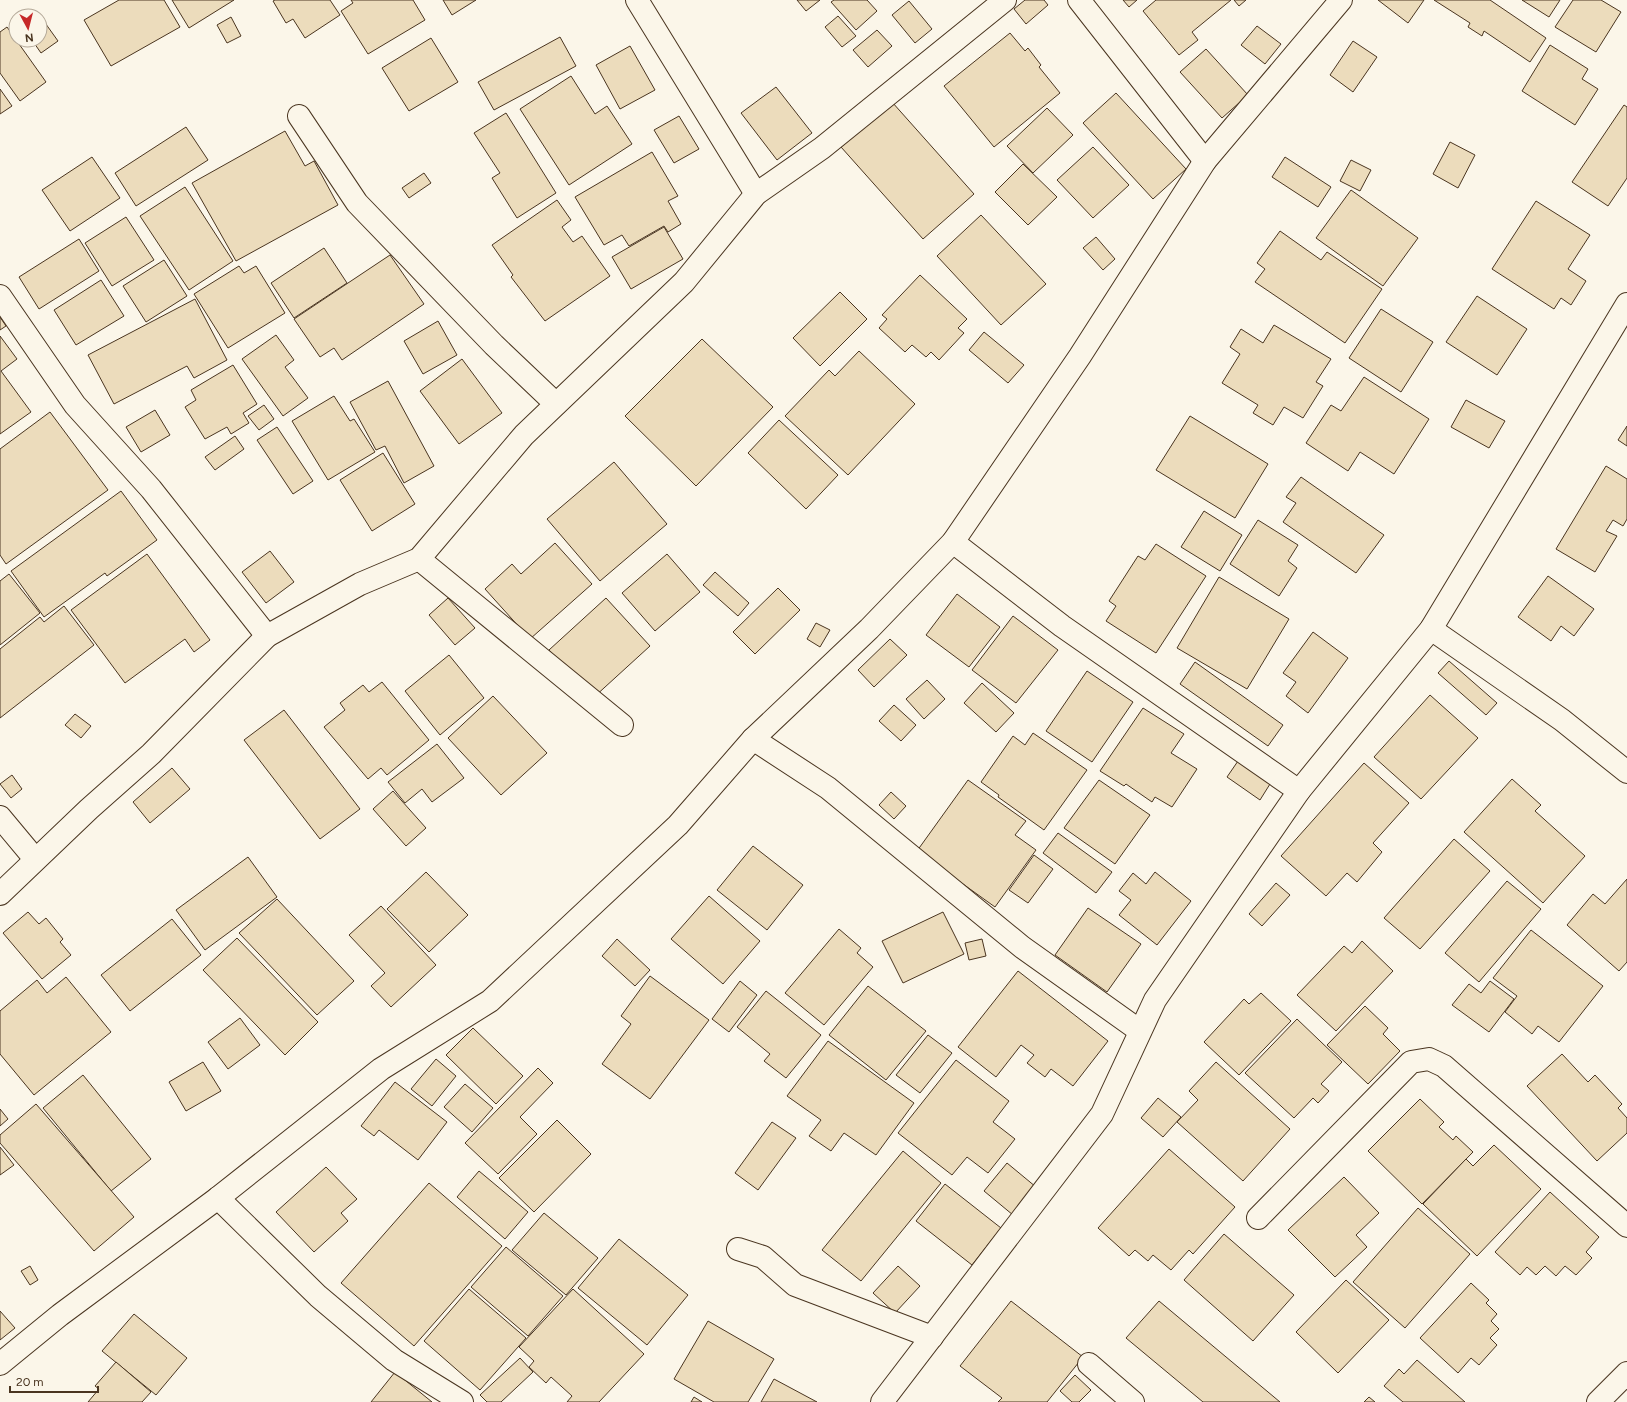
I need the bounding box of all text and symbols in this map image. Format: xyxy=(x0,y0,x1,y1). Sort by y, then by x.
north arrow xyxy=(8,8,48,48)
text: N xyxy=(24,30,34,44)
scale bar xyxy=(10,1368,98,1394)
text: 20 m xyxy=(16,1375,44,1389)

